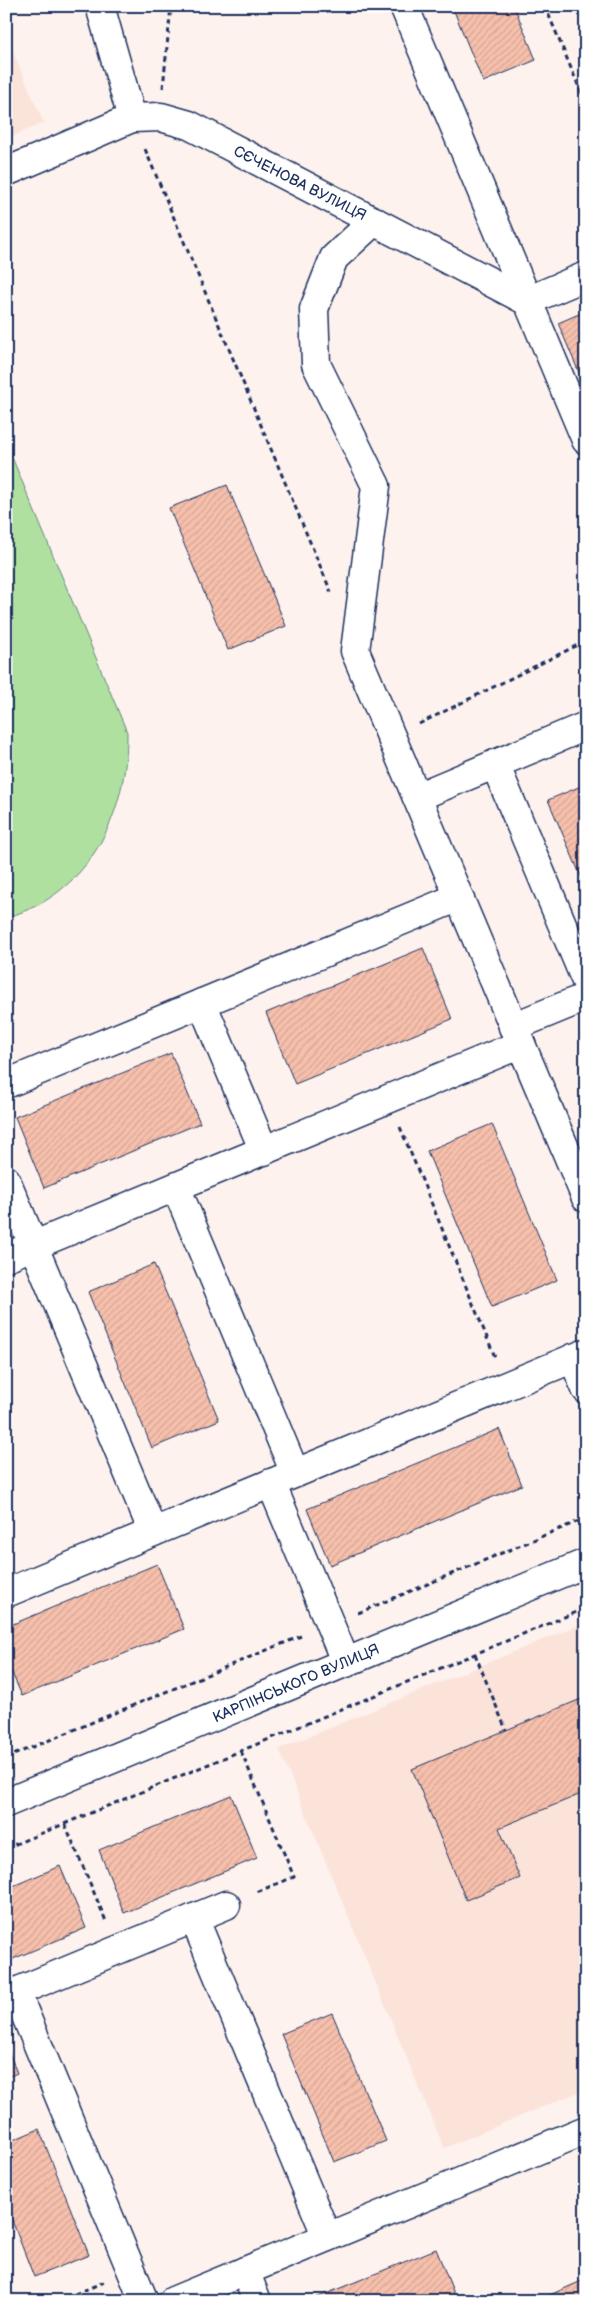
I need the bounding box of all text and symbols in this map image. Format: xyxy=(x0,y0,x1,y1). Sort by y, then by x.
street label: СЄЧЕНОВА ВУЛИЦЯ xyxy=(230,142,369,225)
street label: КАРПІНСЬКОГО ВУЛИЦЯ xyxy=(210,1640,382,1727)

